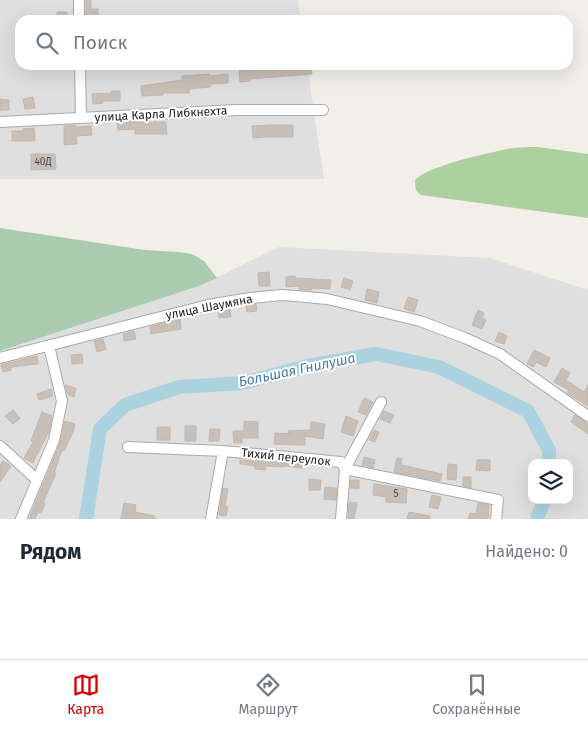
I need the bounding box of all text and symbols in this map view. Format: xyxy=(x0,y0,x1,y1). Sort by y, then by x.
search box xyxy=(15,15,573,70)
icon: search xyxy=(33,29,61,57)
text: Поиск xyxy=(73,31,127,54)
street label: улица Карла Либкнехта xyxy=(94,104,228,124)
house number: 40Д xyxy=(34,156,52,168)
street label: улица Шаумяна xyxy=(164,292,254,322)
water label: Большая Гнилуша xyxy=(237,349,357,391)
street label: Тихий переулок xyxy=(241,445,332,469)
map controls xyxy=(528,459,573,504)
button: layers xyxy=(528,459,573,504)
house number: 5 xyxy=(393,488,399,500)
text: Рядом xyxy=(20,539,81,565)
text: Найдено: 0 xyxy=(485,542,568,561)
tab: Карта xyxy=(67,671,104,718)
tab: Маршрут xyxy=(239,671,298,718)
tab: Сохранённые xyxy=(432,671,521,718)

